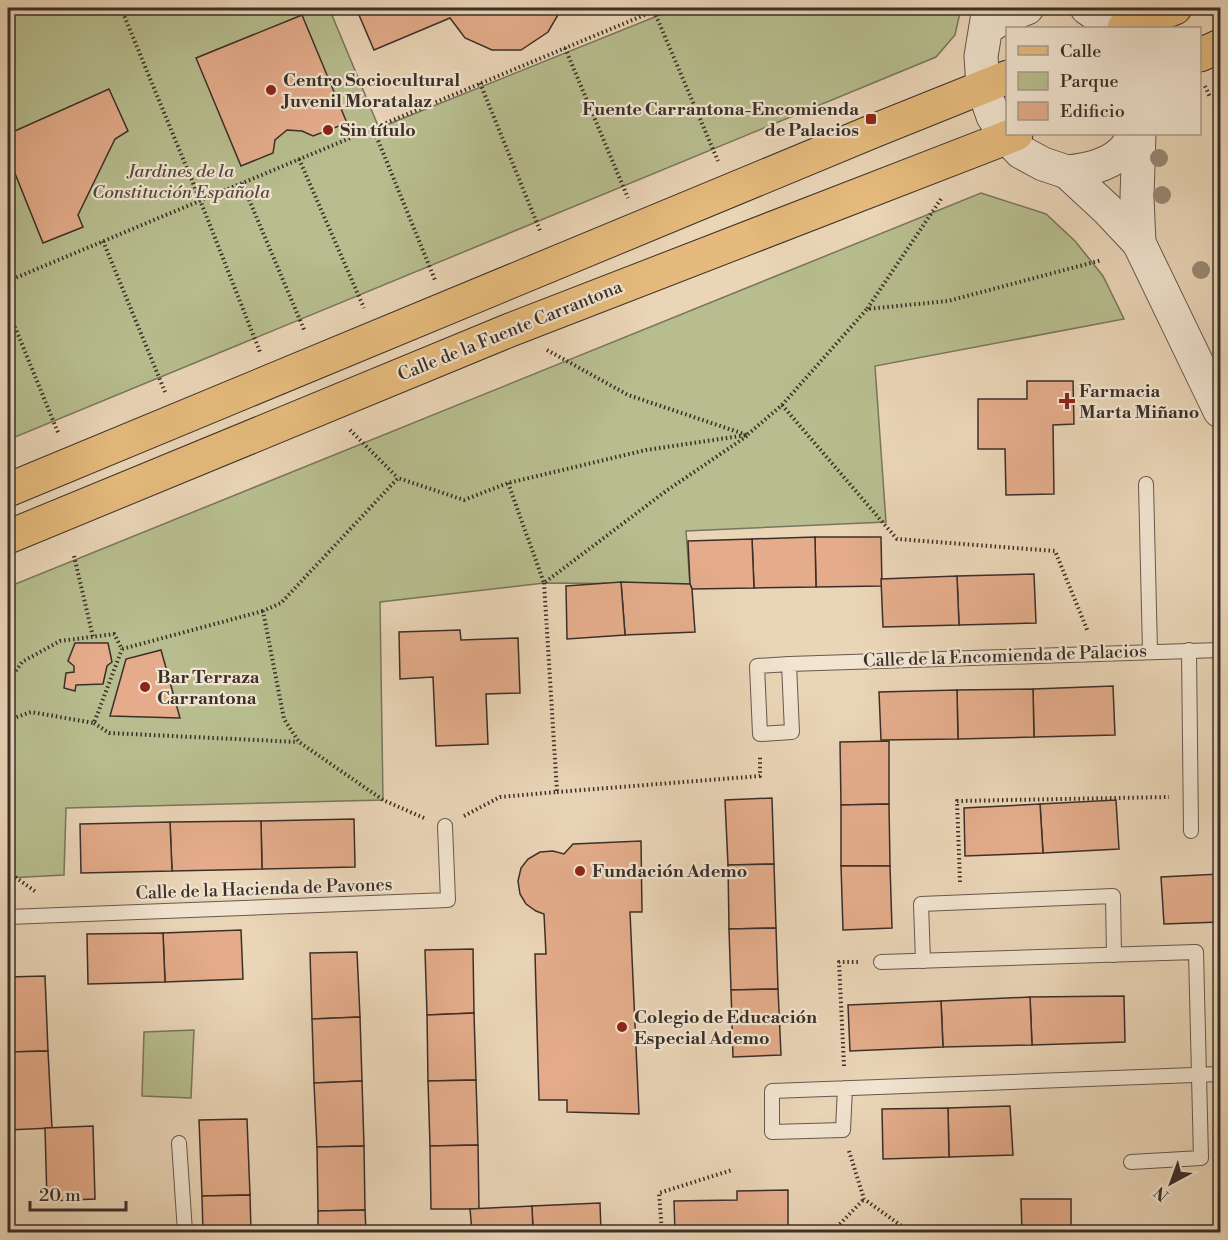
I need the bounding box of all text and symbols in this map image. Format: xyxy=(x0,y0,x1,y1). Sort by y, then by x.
legend xyxy=(1006,27,1201,135)
text: Calle xyxy=(1060,40,1101,63)
place label: Centro Sociocultural Juvenil Moratalaz xyxy=(280,69,460,113)
text: Parque xyxy=(1060,70,1119,93)
marker: Centro Sociocultural Juvenil Moratalaz xyxy=(264,83,278,97)
place label: Fuente Carrantona-Encomienda de Palacios xyxy=(582,98,859,142)
text: Edificio xyxy=(1060,100,1125,123)
marker: Fuente Carrantona-Encomienda de Palacios xyxy=(864,112,878,126)
place label: Sin título xyxy=(340,119,416,142)
marker: Sin título xyxy=(321,123,335,137)
park label: Jardines de la Constitución Española xyxy=(92,160,271,204)
street label: Calle de la Fuente Carrantona xyxy=(394,275,626,387)
place label: Farmacia Marta Miñano xyxy=(1079,380,1199,424)
marker: Farmacia Marta Miñano xyxy=(1060,394,1074,408)
street label: Calle de la Encomienda de Palacios xyxy=(863,640,1147,672)
place label: Bar Terraza Carrantona xyxy=(157,666,260,710)
marker: Bar Terraza Carrantona xyxy=(138,680,152,694)
place label: Fundación Ademo xyxy=(592,860,747,883)
marker: Fundación Ademo xyxy=(573,864,587,878)
street label: Calle de la Hacienda de Pavones xyxy=(135,873,393,905)
place label: Colegio de Educación Especial Ademo xyxy=(634,1006,817,1050)
marker: Colegio de Educación Especial Ademo xyxy=(615,1020,629,1034)
north arrow xyxy=(1141,1153,1201,1213)
scale bar xyxy=(30,1174,126,1212)
text: N xyxy=(1150,1182,1173,1205)
text: 20 m xyxy=(39,1184,81,1207)

